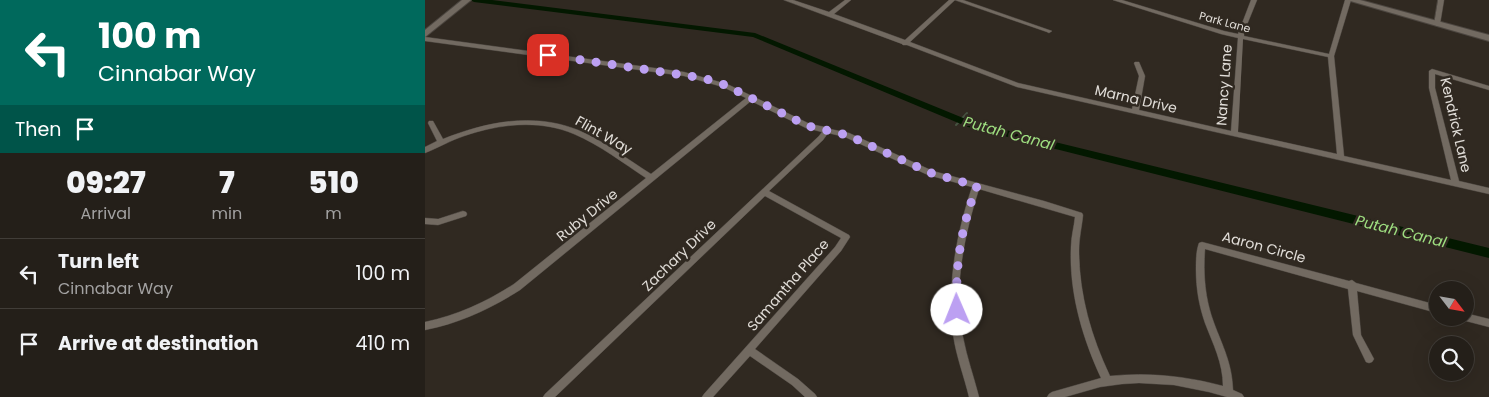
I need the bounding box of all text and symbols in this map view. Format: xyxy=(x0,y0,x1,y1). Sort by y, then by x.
street label: Park Lane xyxy=(1198,7,1253,37)
text: 100 m xyxy=(98,11,201,60)
icon: left xyxy=(15,20,80,85)
pin xyxy=(527,34,569,76)
icon: arrive xyxy=(534,41,562,69)
street label: Nancy Lane xyxy=(1211,43,1237,126)
text: Cinnabar Way xyxy=(98,58,256,89)
street label: Kendrick Lane xyxy=(1435,76,1477,175)
street label: Marna Drive xyxy=(1093,80,1179,118)
street label: Flint Way xyxy=(572,111,636,159)
water label: Putah Canal xyxy=(961,111,1057,155)
icon: arrive xyxy=(71,115,99,143)
text: Then xyxy=(15,116,61,143)
text: 09:27 xyxy=(66,161,146,204)
text: 7 xyxy=(219,161,235,204)
text: 510 xyxy=(308,161,359,204)
street label: Ruby Drive xyxy=(552,184,622,246)
text: Arrival xyxy=(81,202,131,225)
text: min xyxy=(212,202,242,225)
text: m xyxy=(325,202,342,225)
water label: Putah Canal xyxy=(1353,210,1449,253)
street label: Zachary Drive xyxy=(638,214,721,296)
street label: Aaron Circle xyxy=(1220,226,1308,268)
street label: Samantha Place xyxy=(742,234,834,335)
text: Turn left xyxy=(58,248,139,275)
icon: left xyxy=(15,260,43,288)
text: 100 m xyxy=(355,260,410,287)
text: Cinnabar Way xyxy=(58,277,173,300)
north arrow xyxy=(1429,281,1474,326)
map controls xyxy=(1429,281,1474,381)
position arrow xyxy=(930,283,982,335)
icon: arrive xyxy=(15,330,43,358)
text: Arrive at destination xyxy=(58,330,259,357)
text: 410 m xyxy=(355,330,410,357)
button: search xyxy=(1429,336,1474,381)

